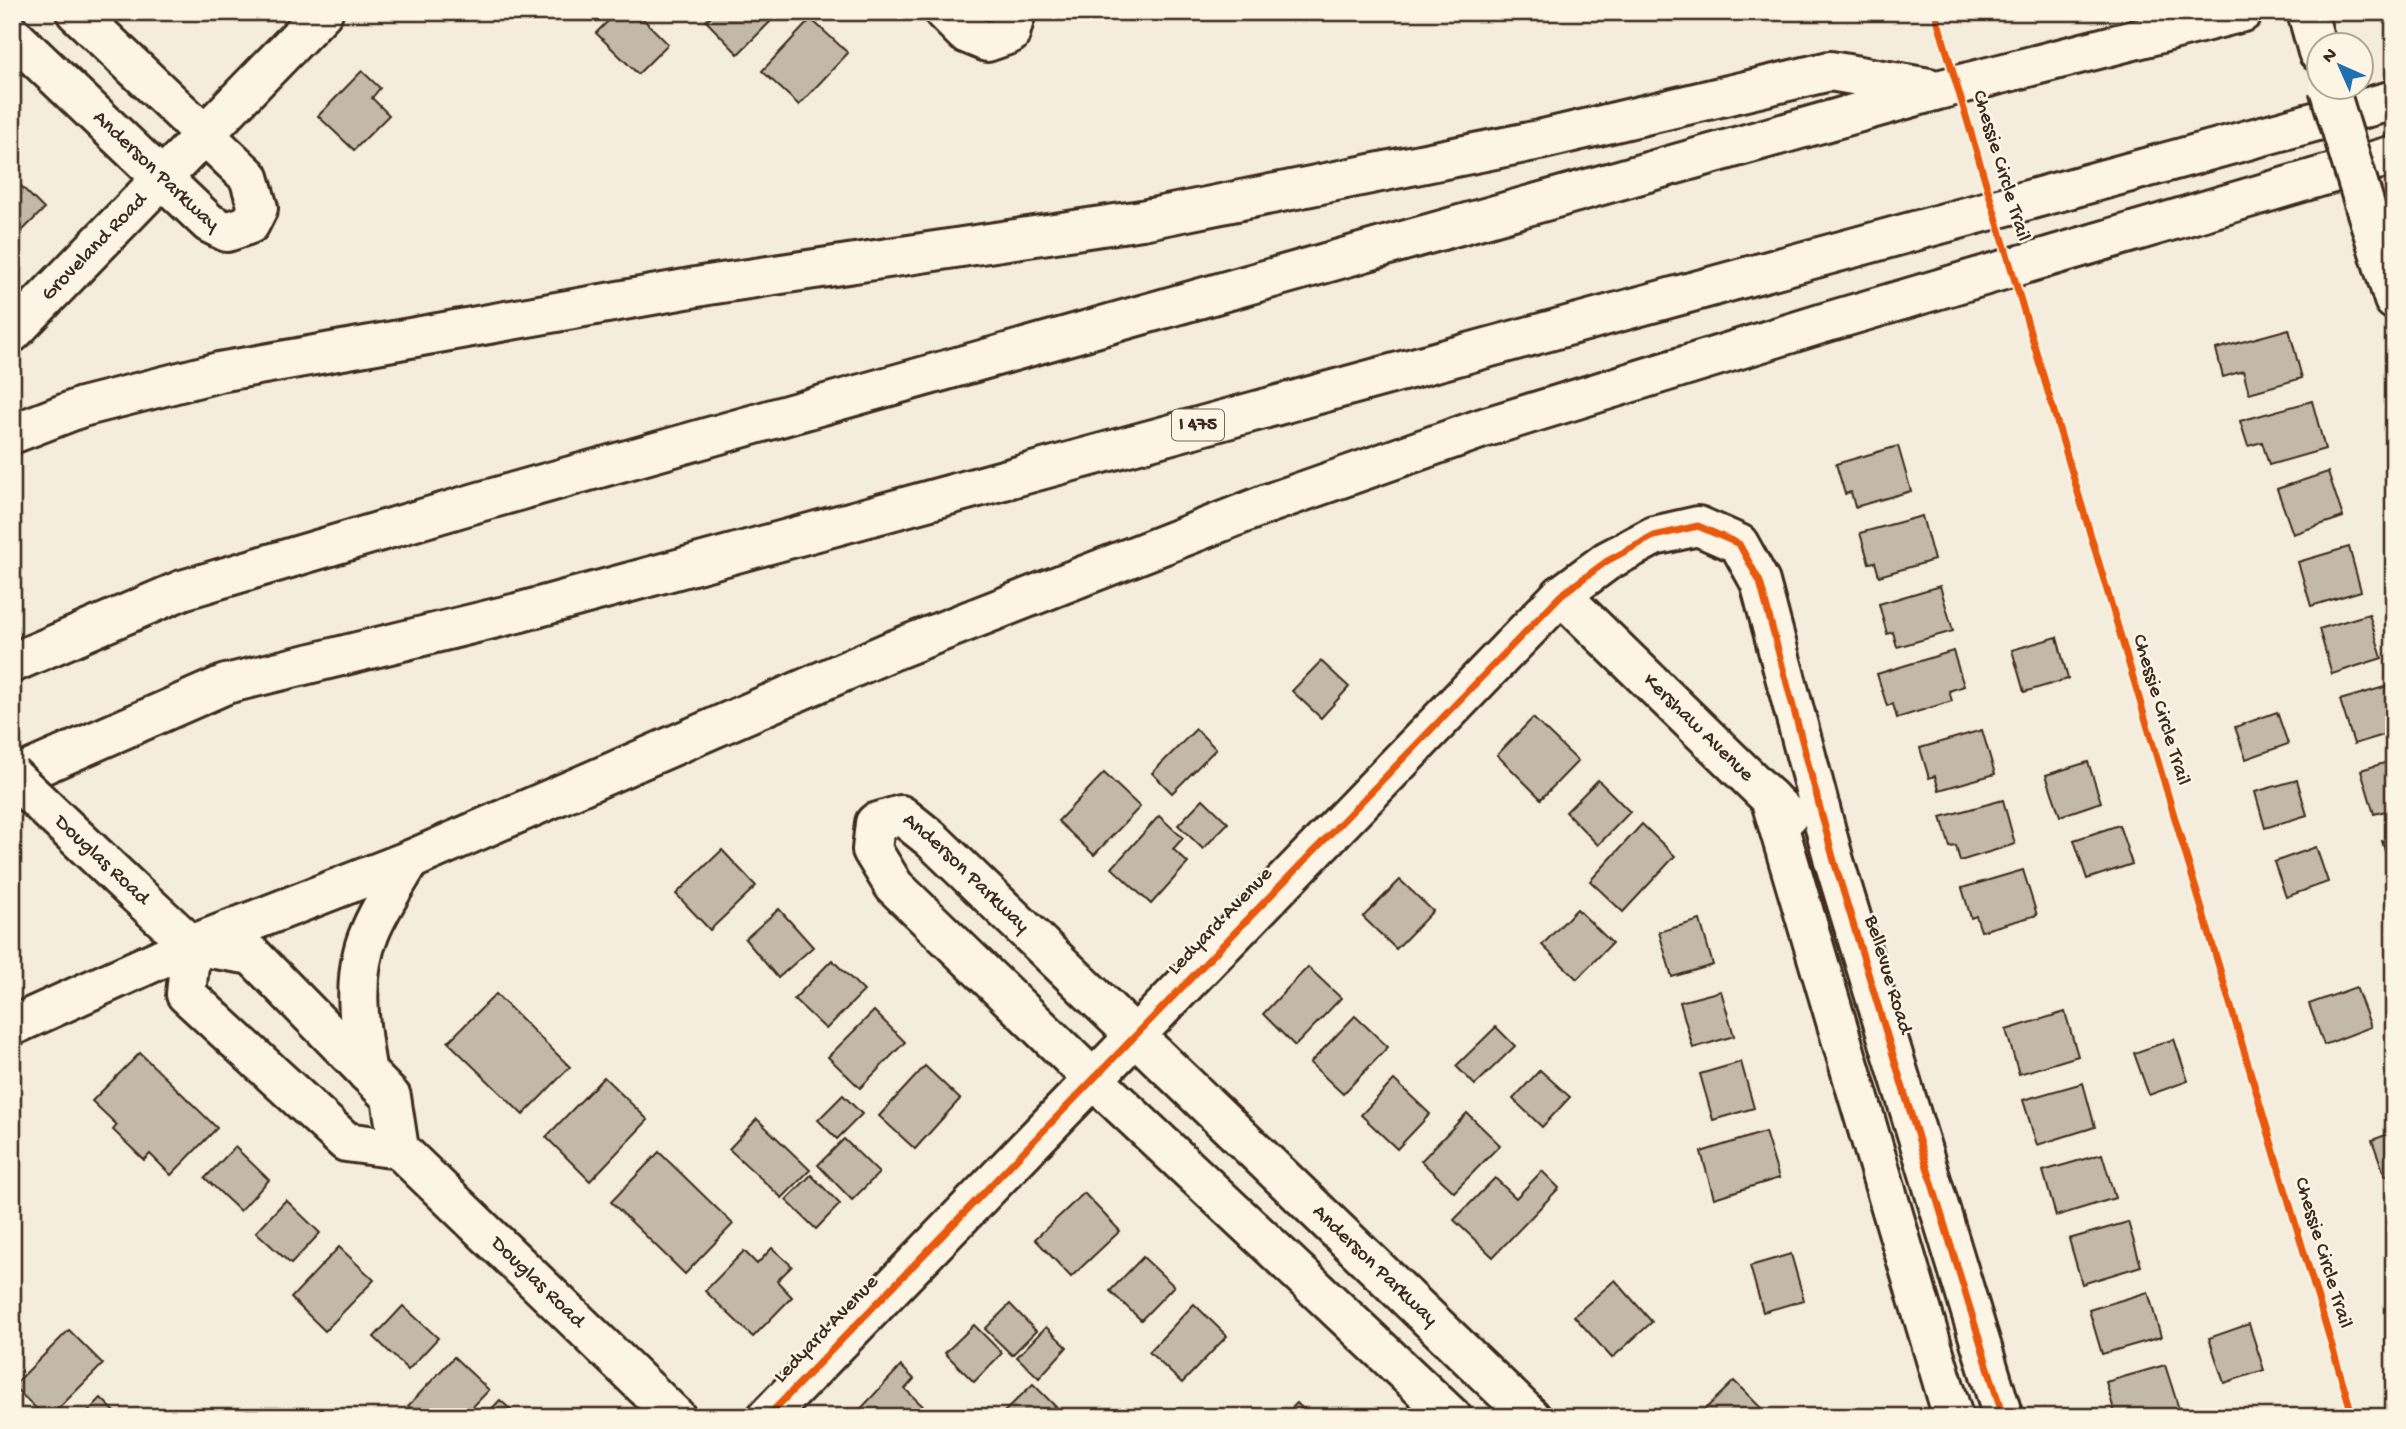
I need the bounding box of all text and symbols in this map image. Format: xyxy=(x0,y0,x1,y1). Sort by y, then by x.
north arrow xyxy=(2304,32,2374,102)
text: N xyxy=(2318,44,2343,69)
street label: Chessie Circle Trail xyxy=(1965,87,2035,245)
street label: Anderson Parkway xyxy=(87,106,222,238)
street label: Groveland Road xyxy=(37,187,154,307)
road number: I 475 xyxy=(1172,410,1224,440)
street label: Chessie Circle Trail xyxy=(2125,631,2195,789)
street label: Kershaw Avenue xyxy=(1637,669,1759,789)
street label: Anderson Parkway xyxy=(897,808,1034,939)
street label: Douglas Road xyxy=(47,809,155,913)
street label: Ledyard Avenue xyxy=(1163,862,1280,981)
street label: Bellevue Road xyxy=(1857,912,1917,1039)
street label: Chessie Circle Trail xyxy=(2287,1174,2357,1332)
street label: Anderson Parkway xyxy=(1306,1200,1443,1332)
street label: Douglas Road xyxy=(483,1230,591,1335)
street label: Ledyard Avenue xyxy=(769,1270,886,1389)

